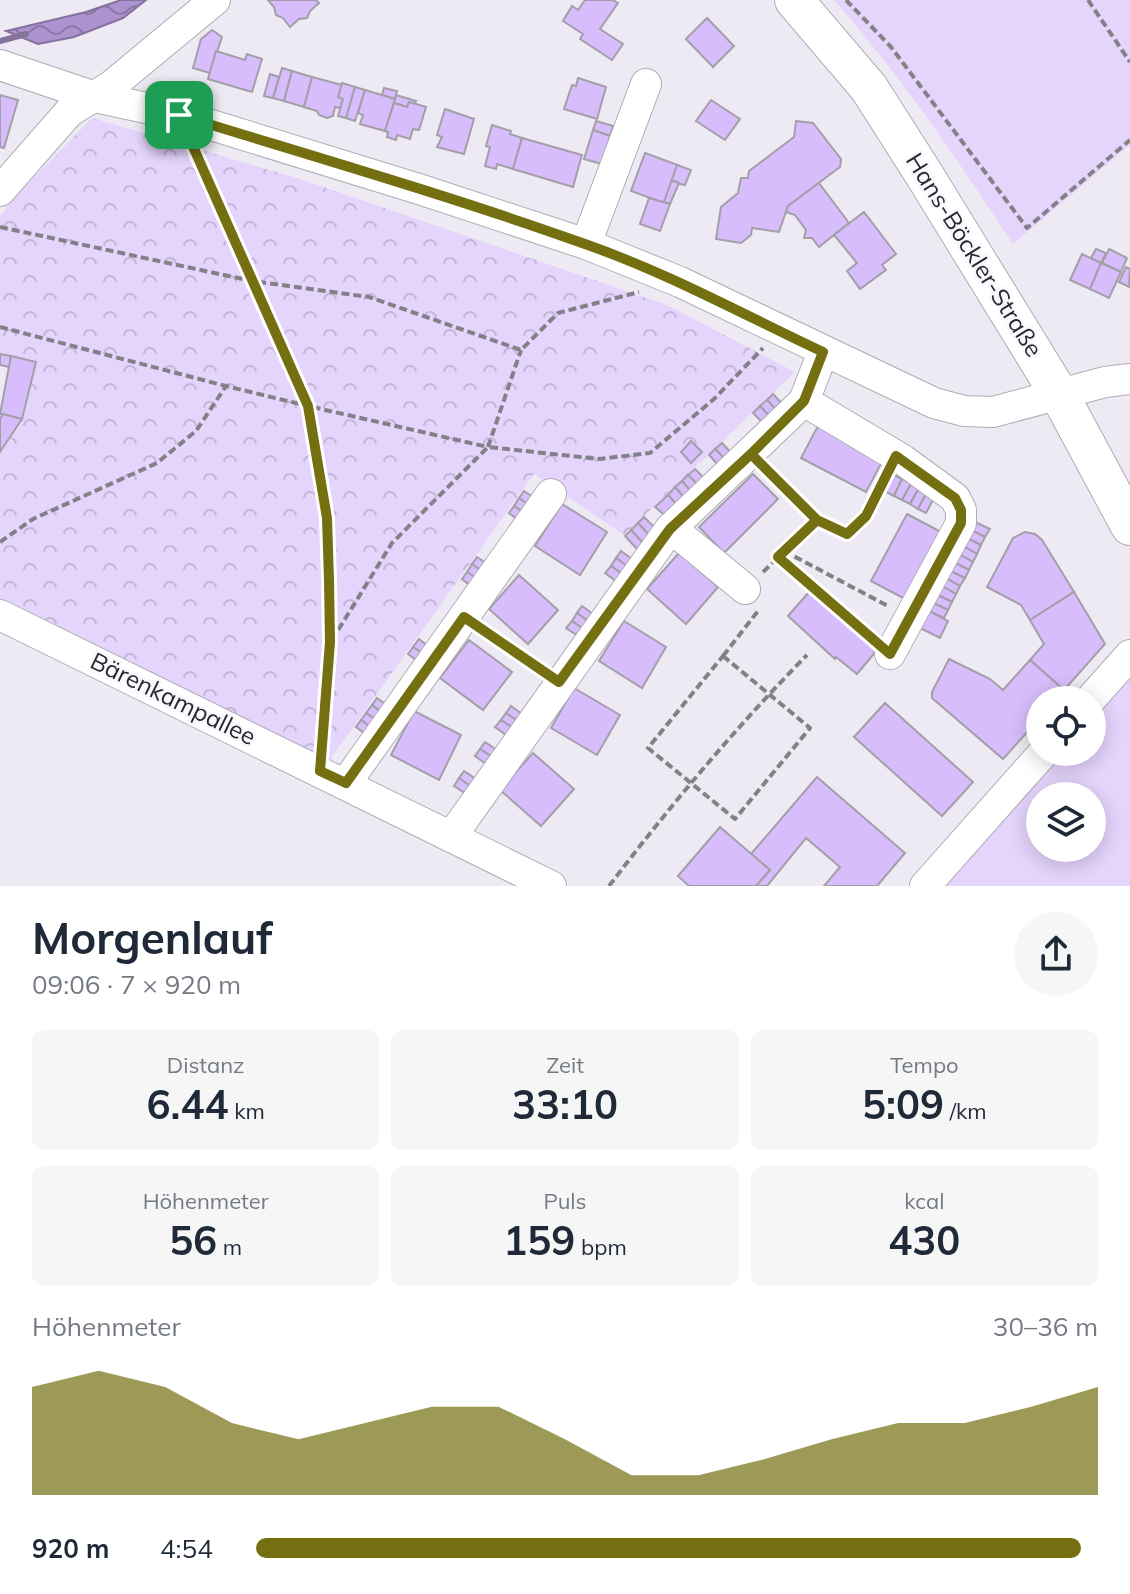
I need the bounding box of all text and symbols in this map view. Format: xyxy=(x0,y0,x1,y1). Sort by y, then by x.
pin xyxy=(145,81,213,149)
icon: arrive xyxy=(157,93,201,137)
street label: Hans-Böckler-Straße xyxy=(900,147,1050,362)
street label: Bärenkampallee xyxy=(86,645,261,751)
map controls xyxy=(1026,686,1106,862)
button: locate xyxy=(1026,686,1106,766)
button: layers xyxy=(1026,782,1106,862)
text: Morgenlauf xyxy=(32,910,272,965)
button: share xyxy=(1014,912,1098,996)
text: 09:06 · 7 × 920 m xyxy=(32,968,241,1001)
text: Distanz xyxy=(167,1051,245,1079)
text: Zeit xyxy=(546,1051,584,1079)
text: Tempo xyxy=(890,1051,959,1079)
text: 6.44 xyxy=(147,1079,228,1129)
text: 33:10 xyxy=(512,1079,618,1129)
text: 5:09 xyxy=(862,1079,944,1129)
text: km xyxy=(228,1097,265,1125)
text: /km xyxy=(944,1097,987,1125)
text: Höhenmeter xyxy=(143,1187,269,1215)
text: Puls xyxy=(543,1187,587,1215)
text: kcal xyxy=(904,1187,944,1215)
text: 56 xyxy=(169,1215,217,1265)
text: 159 xyxy=(503,1215,575,1265)
text: 430 xyxy=(888,1215,960,1265)
text: m xyxy=(217,1233,242,1261)
text: bpm xyxy=(575,1233,627,1261)
text: Höhenmeter xyxy=(32,1310,181,1343)
text: 30–36 m xyxy=(993,1310,1098,1343)
text: 920 m xyxy=(32,1532,109,1565)
text: 4:54 xyxy=(160,1532,213,1565)

